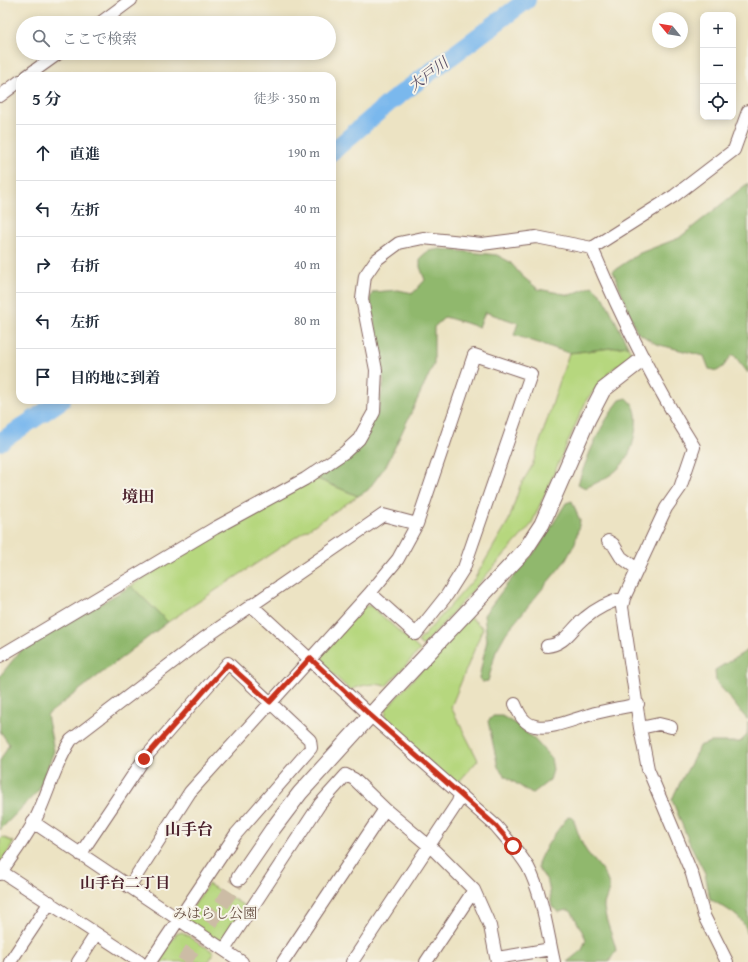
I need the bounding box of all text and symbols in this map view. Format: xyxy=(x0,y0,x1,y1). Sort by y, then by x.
north arrow xyxy=(652,12,688,48)
map controls xyxy=(700,12,736,120)
button: + xyxy=(700,12,736,48)
search box xyxy=(16,16,336,60)
icon: search xyxy=(30,27,52,49)
text: ここで検索 xyxy=(62,28,137,49)
button: − xyxy=(700,48,736,84)
water label: 大戸川 xyxy=(404,51,454,96)
button: locate xyxy=(700,84,736,120)
text: 5 分 xyxy=(32,86,62,111)
text: 徒歩 · 350 m xyxy=(254,89,320,108)
icon: ahead xyxy=(32,142,54,164)
text: 直進 xyxy=(70,143,100,164)
text: 190 m xyxy=(288,143,320,162)
icon: left xyxy=(32,198,54,220)
text: 左折 xyxy=(70,199,100,220)
text: 40 m xyxy=(294,199,320,218)
icon: right xyxy=(32,254,54,276)
text: 右折 xyxy=(70,255,100,276)
text: 40 m xyxy=(294,255,320,274)
icon: left xyxy=(32,310,54,332)
text: 左折 xyxy=(70,311,100,332)
text: 80 m xyxy=(294,311,320,330)
icon: arrive xyxy=(32,366,54,388)
text: 目的地に到着 xyxy=(70,367,160,388)
district label: 境田 xyxy=(122,484,154,508)
route end xyxy=(135,750,153,768)
district label: 山手台 xyxy=(165,817,213,841)
route start xyxy=(504,837,522,855)
district label: 山手台二丁目 xyxy=(80,872,170,893)
park label: みはらし公園 xyxy=(173,903,257,923)

